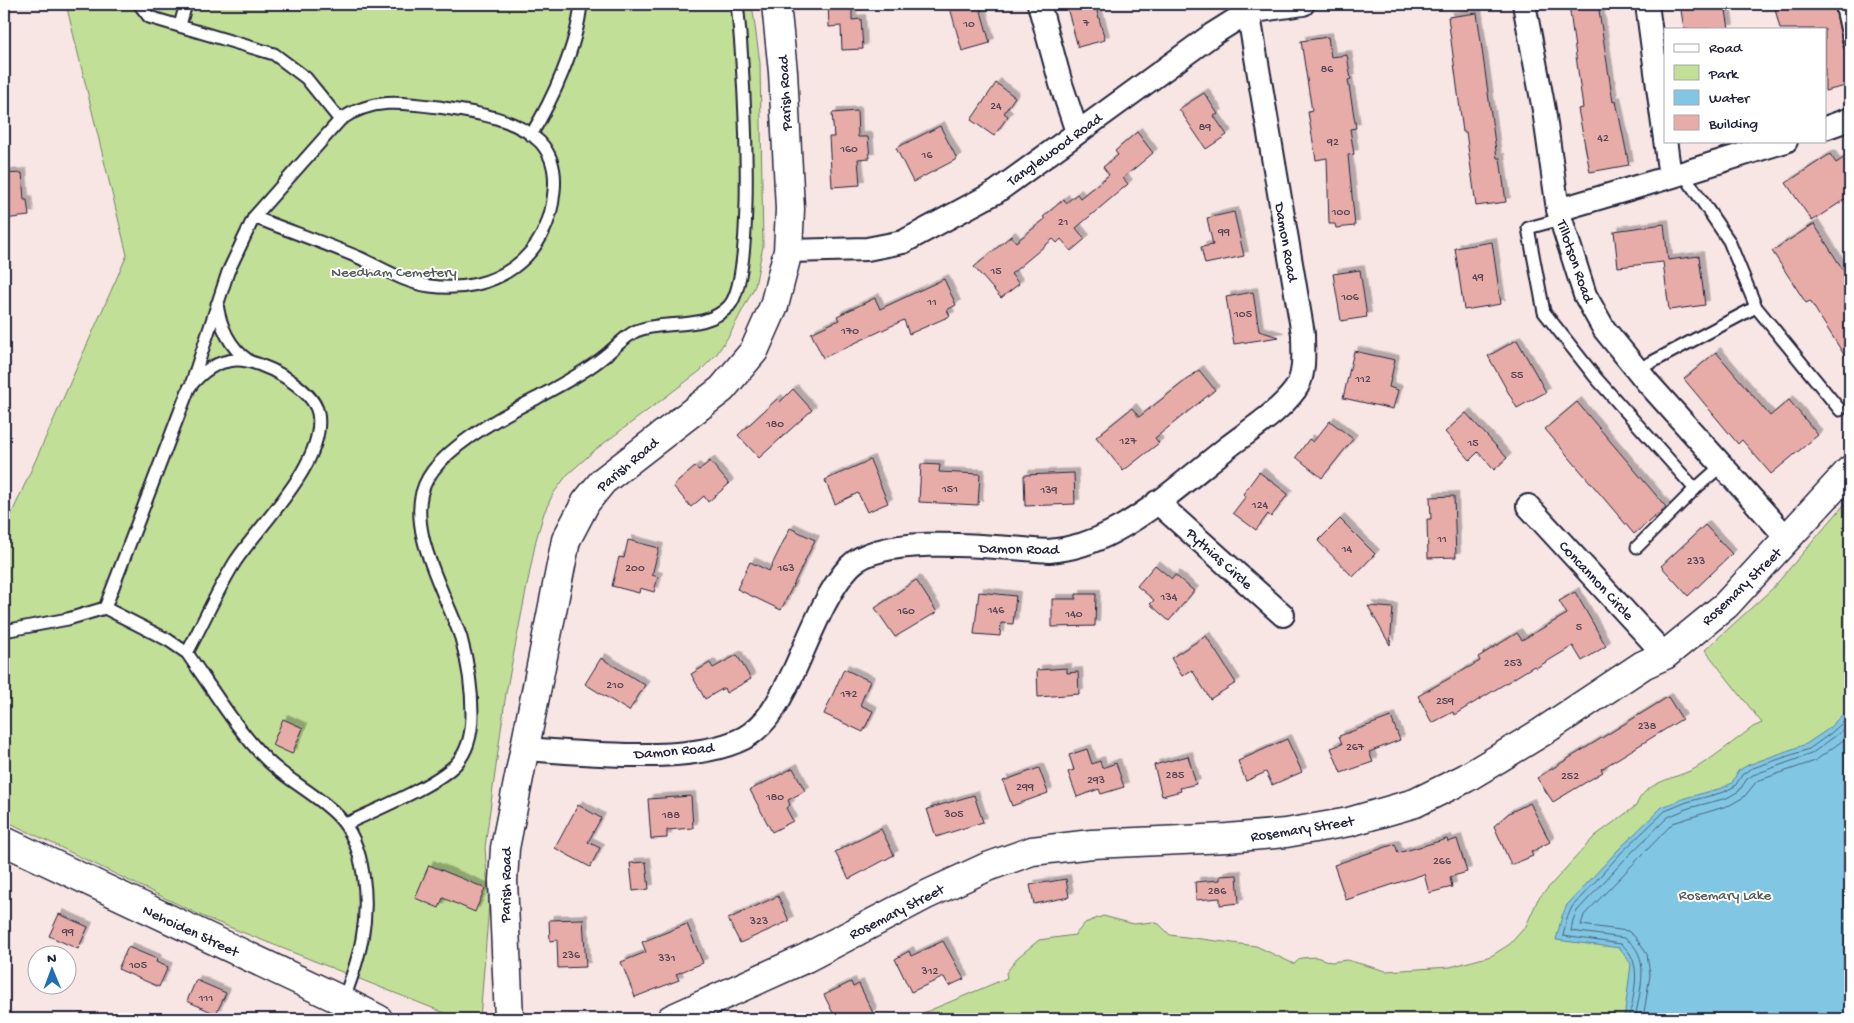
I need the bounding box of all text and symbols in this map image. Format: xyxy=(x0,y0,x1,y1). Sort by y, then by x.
house number: 7 xyxy=(1082,17,1090,31)
house number: 10 xyxy=(962,18,975,32)
legend xyxy=(1664,28,1826,142)
text: Road xyxy=(1709,40,1743,58)
street label: Parish Road xyxy=(775,54,797,132)
house number: 86 xyxy=(1321,63,1334,77)
text: Park xyxy=(1708,66,1739,84)
text: Water xyxy=(1709,90,1751,108)
house number: 24 xyxy=(990,100,1002,114)
street label: Tanglewood Road xyxy=(1003,109,1107,192)
text: Building xyxy=(1708,116,1758,134)
house number: 89 xyxy=(1199,121,1211,135)
house number: 42 xyxy=(1597,132,1609,146)
house number: 92 xyxy=(1326,136,1339,150)
house number: 160 xyxy=(839,143,858,157)
house number: 16 xyxy=(921,149,933,163)
street label: Damon Road xyxy=(1269,200,1301,284)
house number: 100 xyxy=(1331,206,1350,220)
house number: 21 xyxy=(1058,216,1069,230)
street label: Tillotson Road xyxy=(1551,217,1597,307)
house number: 99 xyxy=(1217,226,1230,240)
park label: Needham Cemetery xyxy=(331,264,457,282)
house number: 15 xyxy=(989,265,1002,279)
house number: 49 xyxy=(1472,271,1484,285)
house number: 106 xyxy=(1340,291,1360,305)
house number: 11 xyxy=(926,296,937,310)
house number: 105 xyxy=(1233,308,1252,322)
house number: 170 xyxy=(840,325,859,339)
house number: 55 xyxy=(1511,369,1523,383)
house number: 112 xyxy=(1354,373,1371,387)
house number: 180 xyxy=(765,418,784,432)
street label: Parish Road xyxy=(593,434,664,497)
house number: 127 xyxy=(1119,435,1137,449)
house number: 15 xyxy=(1466,437,1479,451)
house number: 151 xyxy=(941,483,958,497)
house number: 139 xyxy=(1039,484,1058,498)
house number: 124 xyxy=(1251,499,1269,513)
street label: Pythias Circle xyxy=(1181,524,1256,594)
house number: 11 xyxy=(1436,533,1447,547)
street label: Concannon Circle xyxy=(1554,538,1637,625)
street label: Damon Road xyxy=(978,540,1060,560)
house number: 14 xyxy=(1341,543,1353,557)
street label: Rosemary Street xyxy=(1699,543,1787,630)
house number: 233 xyxy=(1687,555,1705,569)
house number: 200 xyxy=(625,562,645,576)
house number: 163 xyxy=(776,562,795,576)
house number: 134 xyxy=(1160,591,1178,605)
house number: 146 xyxy=(987,604,1005,618)
house number: 160 xyxy=(896,605,915,619)
house number: 140 xyxy=(1064,608,1083,622)
house number: 5 xyxy=(1576,621,1582,635)
house number: 253 xyxy=(1504,657,1522,671)
house number: 210 xyxy=(606,679,624,693)
house number: 172 xyxy=(840,688,858,702)
house number: 259 xyxy=(1436,695,1454,709)
house number: 238 xyxy=(1638,720,1657,734)
street label: Damon Road xyxy=(633,739,716,765)
house number: 267 xyxy=(1346,741,1365,755)
house number: 285 xyxy=(1166,769,1184,783)
house number: 252 xyxy=(1561,770,1579,784)
house number: 293 xyxy=(1087,774,1105,788)
house number: 299 xyxy=(1016,781,1034,795)
house number: 180 xyxy=(765,791,784,805)
house number: 305 xyxy=(943,808,964,822)
house number: 188 xyxy=(661,809,680,823)
street label: Rosemary Street xyxy=(1249,813,1357,847)
street label: Parish Road xyxy=(497,846,517,924)
house number: 266 xyxy=(1433,855,1452,869)
street label: Rosemary Street xyxy=(846,880,949,944)
house number: 286 xyxy=(1208,885,1227,899)
park label: Rosemary Lake xyxy=(1679,887,1771,905)
street label: Nehoiden Street xyxy=(139,902,243,963)
house number: 323 xyxy=(749,915,768,929)
house number: 99 xyxy=(61,926,74,940)
north arrow xyxy=(28,946,78,996)
house number: 236 xyxy=(562,949,581,963)
text: N xyxy=(47,951,57,968)
house number: 331 xyxy=(657,952,676,966)
house number: 105 xyxy=(128,959,147,973)
house number: 312 xyxy=(921,965,939,979)
house number: 111 xyxy=(198,992,213,1006)

